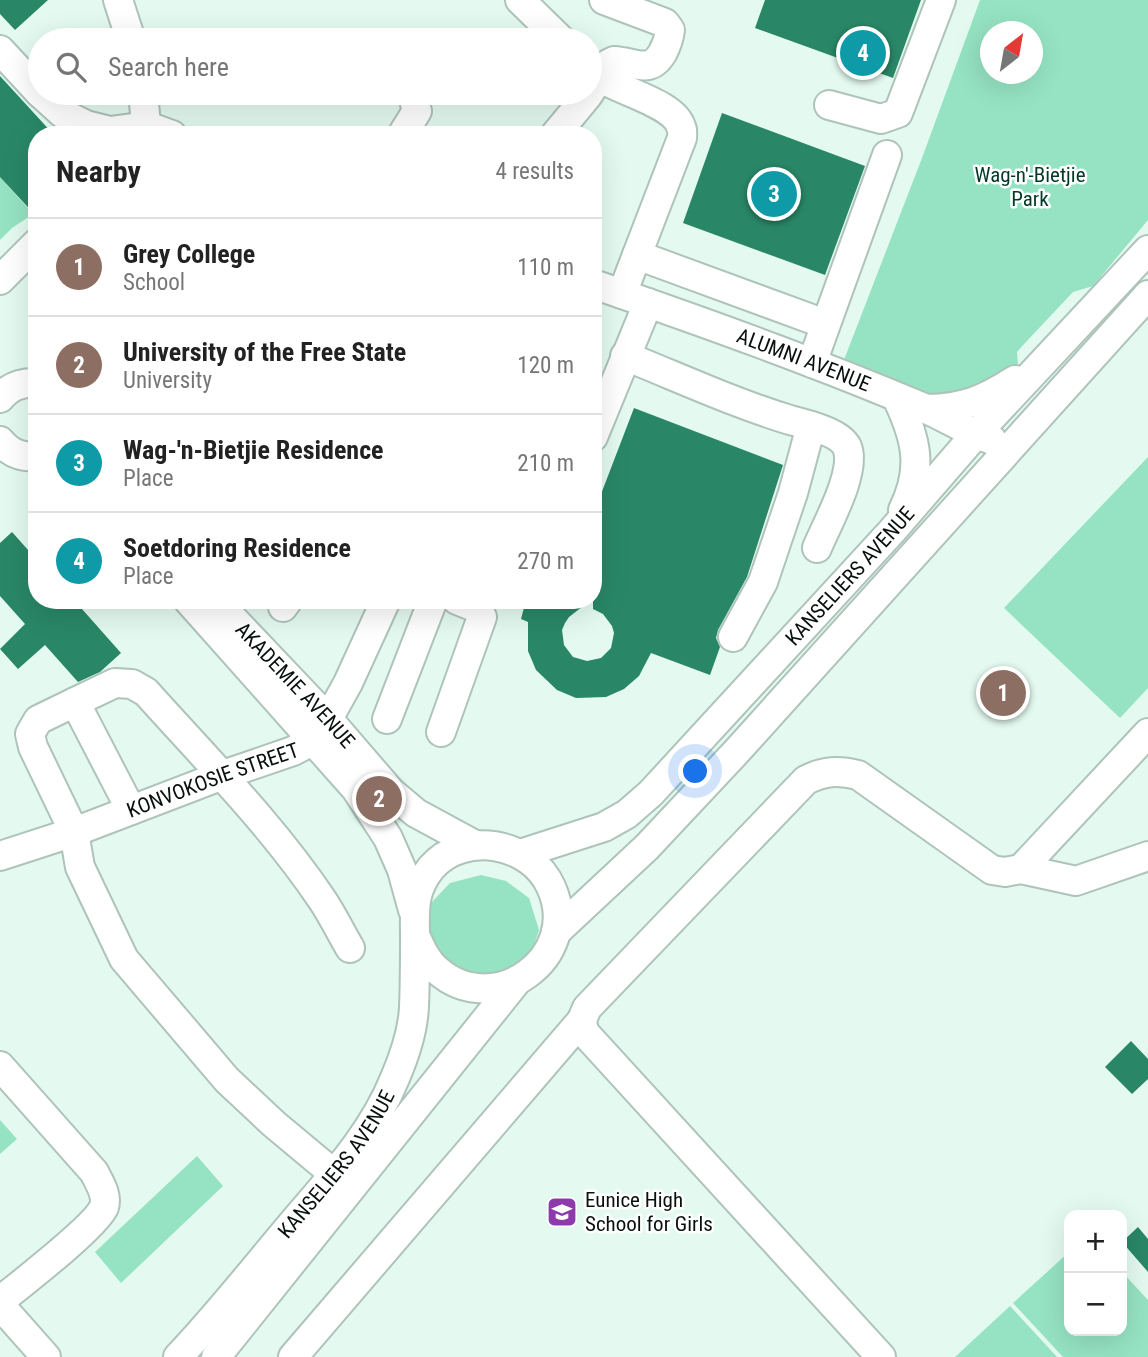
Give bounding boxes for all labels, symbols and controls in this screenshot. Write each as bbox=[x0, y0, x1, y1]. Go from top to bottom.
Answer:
north arrow bbox=[980, 21, 1043, 84]
pin: 4 bbox=[840, 27, 886, 79]
search box bbox=[28, 28, 602, 105]
icon: search bbox=[52, 48, 90, 86]
text: Search here bbox=[108, 52, 229, 82]
text: Nearby bbox=[56, 154, 141, 189]
text: 4 results bbox=[496, 158, 574, 185]
park label: Wag-n'-Bietjie Park bbox=[975, 163, 1086, 211]
pin: 3 bbox=[751, 168, 797, 220]
text: Grey College bbox=[123, 239, 255, 269]
text: 1 bbox=[73, 254, 85, 281]
text: 110 m bbox=[517, 254, 574, 281]
text: School bbox=[123, 269, 185, 296]
street label: ALUMNI AVENUE bbox=[734, 324, 874, 397]
text: University of the Free State bbox=[123, 337, 406, 367]
text: 2 bbox=[73, 352, 85, 379]
text: 120 m bbox=[517, 352, 574, 379]
text: University bbox=[123, 367, 212, 394]
text: Wag-'n-Bietjie Residence bbox=[123, 435, 384, 465]
text: 3 bbox=[73, 450, 85, 477]
text: 210 m bbox=[517, 450, 574, 477]
text: Place bbox=[123, 465, 173, 492]
street label: KANSELIERS AVENUE bbox=[781, 502, 919, 650]
text: Soetdoring Residence bbox=[123, 533, 351, 563]
text: 4 bbox=[73, 548, 85, 575]
text: 270 m bbox=[517, 548, 574, 575]
text: Place bbox=[123, 563, 173, 590]
street label: AKADEMIE AVENUE bbox=[231, 617, 360, 753]
pin: 1 bbox=[980, 667, 1026, 719]
street label: KONVOKOSIE STREET bbox=[123, 738, 302, 823]
your location bbox=[678, 754, 712, 788]
pin: 2 bbox=[356, 773, 402, 825]
street label: KANSELIERS AVENUE bbox=[273, 1087, 400, 1243]
place label: Eunice High School for Girls bbox=[585, 1188, 713, 1236]
school or university icon: Eunice High School for Girls bbox=[545, 1195, 579, 1229]
map controls bbox=[1064, 1210, 1127, 1336]
button: + bbox=[1064, 1210, 1127, 1273]
button: − bbox=[1064, 1273, 1127, 1336]

